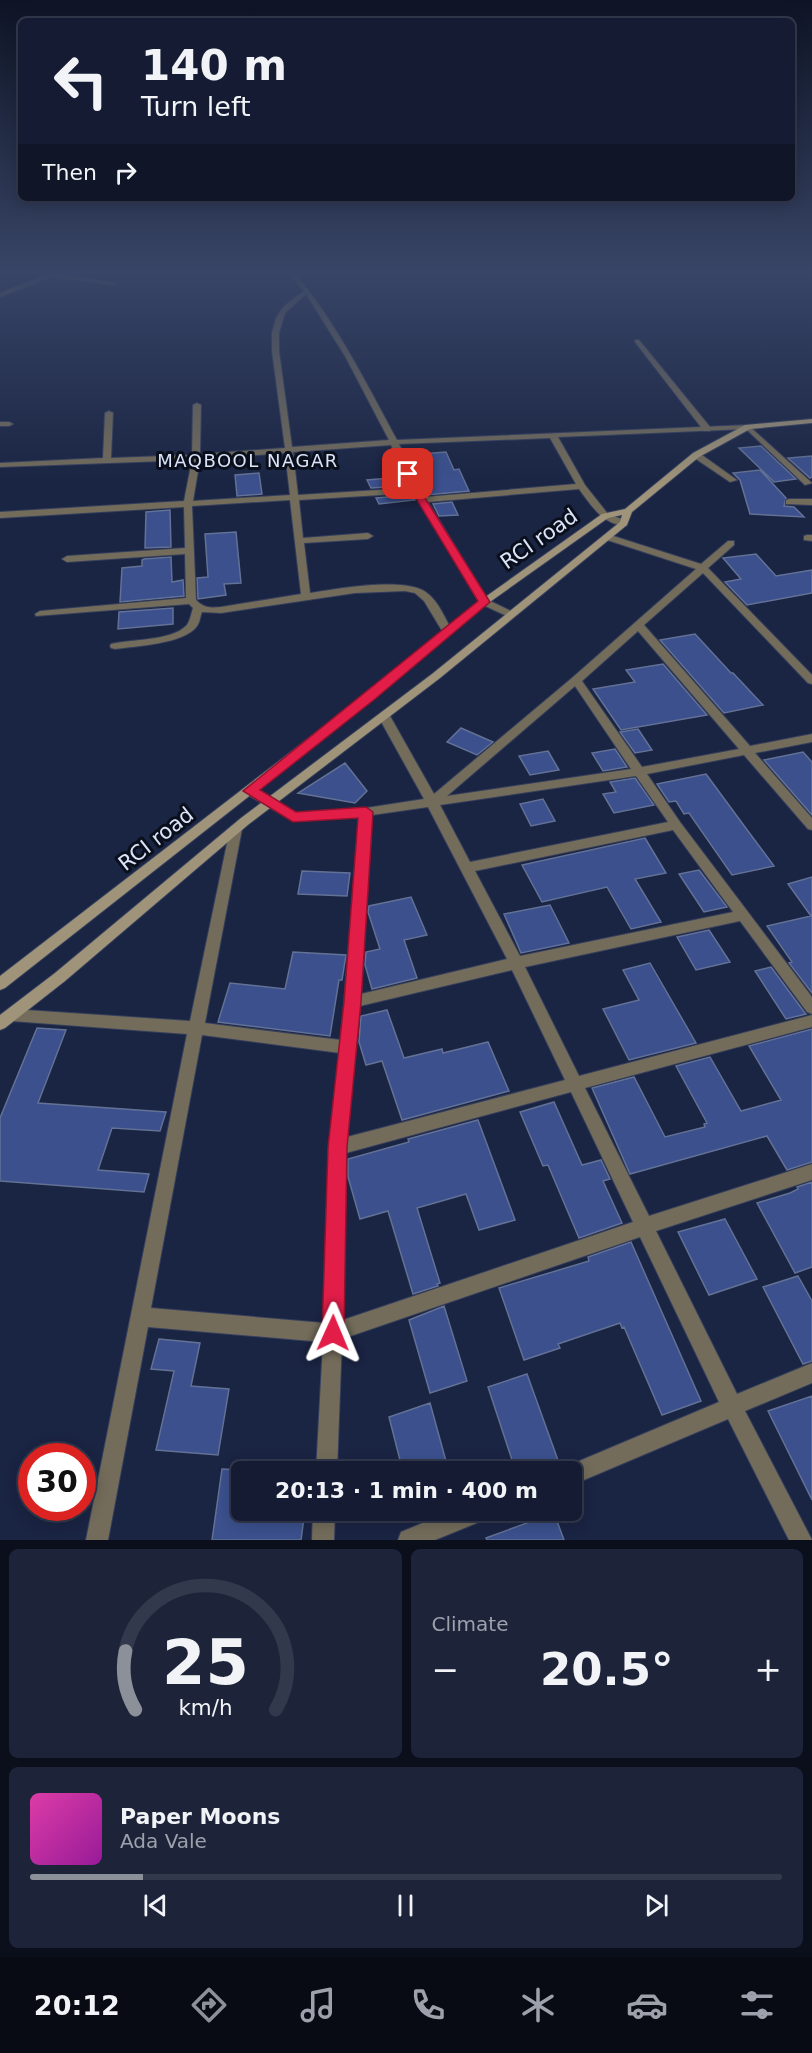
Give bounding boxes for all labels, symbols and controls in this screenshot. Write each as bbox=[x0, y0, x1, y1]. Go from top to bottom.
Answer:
text: 140 m bbox=[141, 41, 287, 90]
icon: left bbox=[42, 42, 120, 120]
text: Turn left bbox=[141, 91, 251, 122]
icon: right bbox=[109, 156, 142, 189]
text: Then bbox=[42, 160, 97, 185]
pin bbox=[382, 448, 433, 499]
district label: MAQBOOL NAGAR bbox=[157, 450, 339, 471]
icon: arrive bbox=[391, 457, 424, 490]
street label: RCI road bbox=[496, 504, 582, 574]
street label: RCI road bbox=[114, 802, 198, 876]
position arrow bbox=[301, 1301, 365, 1365]
speed limit sign: 30 bbox=[18, 1443, 96, 1521]
text: 20:13 · 1 min · 400 m bbox=[275, 1478, 538, 1503]
text: Climate bbox=[432, 1612, 508, 1636]
text: 25 bbox=[162, 1626, 249, 1699]
text: 20.5° bbox=[540, 1643, 674, 1696]
text: − bbox=[432, 1650, 459, 1689]
text: + bbox=[754, 1650, 782, 1689]
text: km/h bbox=[178, 1696, 232, 1721]
text: Paper Moons bbox=[120, 1804, 280, 1829]
text: Ada Vale bbox=[120, 1829, 207, 1853]
icon: previous bbox=[139, 1889, 172, 1922]
icon: pause bbox=[389, 1889, 422, 1922]
icon: next bbox=[640, 1889, 673, 1922]
icon: directions bbox=[188, 1984, 230, 2026]
icon: music bbox=[297, 1984, 339, 2026]
icon: phone bbox=[407, 1984, 449, 2026]
icon: climate bbox=[517, 1984, 559, 2026]
icon: car bbox=[626, 1984, 668, 2026]
icon: filters bbox=[736, 1984, 778, 2026]
text: 20:12 bbox=[34, 1990, 120, 2021]

